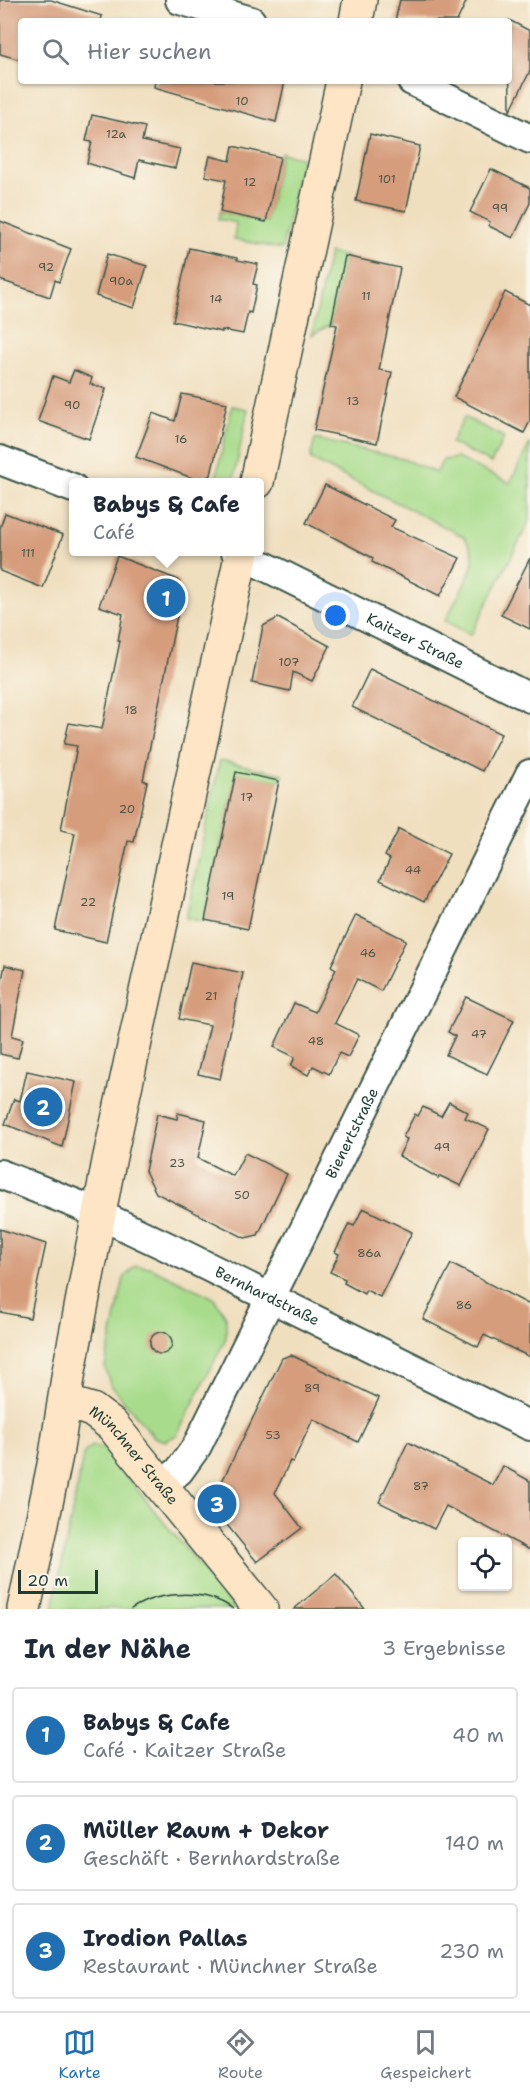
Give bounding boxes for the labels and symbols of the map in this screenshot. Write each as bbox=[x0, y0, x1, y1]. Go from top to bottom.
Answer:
house number: 10 bbox=[235, 93, 249, 109]
house number: 12a bbox=[106, 126, 126, 142]
house number: 101 bbox=[378, 171, 396, 187]
house number: 12 bbox=[244, 174, 256, 190]
house number: 99 bbox=[492, 200, 508, 216]
house number: 92 bbox=[38, 259, 54, 275]
house number: 90a bbox=[109, 273, 133, 289]
house number: 11 bbox=[361, 288, 371, 304]
house number: 14 bbox=[210, 291, 222, 307]
house number: 13 bbox=[347, 393, 359, 409]
house number: 90 bbox=[64, 397, 80, 413]
house number: 16 bbox=[174, 431, 188, 447]
house number: 111 bbox=[21, 545, 35, 561]
pin: 1 bbox=[146, 576, 186, 620]
your location bbox=[321, 601, 350, 630]
street label: Kaitzer Straße bbox=[363, 608, 467, 674]
house number: 107 bbox=[279, 654, 299, 670]
house number: 18 bbox=[124, 702, 138, 718]
house number: 17 bbox=[241, 789, 253, 805]
house number: 20 bbox=[119, 801, 135, 817]
house number: 44 bbox=[405, 862, 421, 878]
house number: 19 bbox=[222, 888, 234, 904]
house number: 22 bbox=[80, 894, 96, 910]
house number: 46 bbox=[360, 945, 376, 961]
house number: 21 bbox=[205, 988, 217, 1004]
house number: 47 bbox=[471, 1026, 487, 1042]
house number: 48 bbox=[308, 1033, 324, 1049]
pin: 2 bbox=[24, 1084, 63, 1130]
street label: Bienertstraße bbox=[321, 1084, 383, 1182]
house number: 49 bbox=[434, 1139, 450, 1155]
house number: 23 bbox=[169, 1155, 185, 1171]
house number: 50 bbox=[234, 1187, 250, 1203]
house number: 86a bbox=[357, 1245, 381, 1261]
street label: Bernhardstraße bbox=[212, 1262, 323, 1330]
house number: 86 bbox=[456, 1297, 472, 1313]
house number: 89 bbox=[304, 1380, 320, 1396]
street label: Münchner Straße bbox=[85, 1401, 183, 1509]
house number: 53 bbox=[265, 1427, 281, 1443]
house number: 87 bbox=[413, 1478, 429, 1494]
pin: 3 bbox=[198, 1482, 236, 1526]
scale bar bbox=[18, 1567, 98, 1594]

